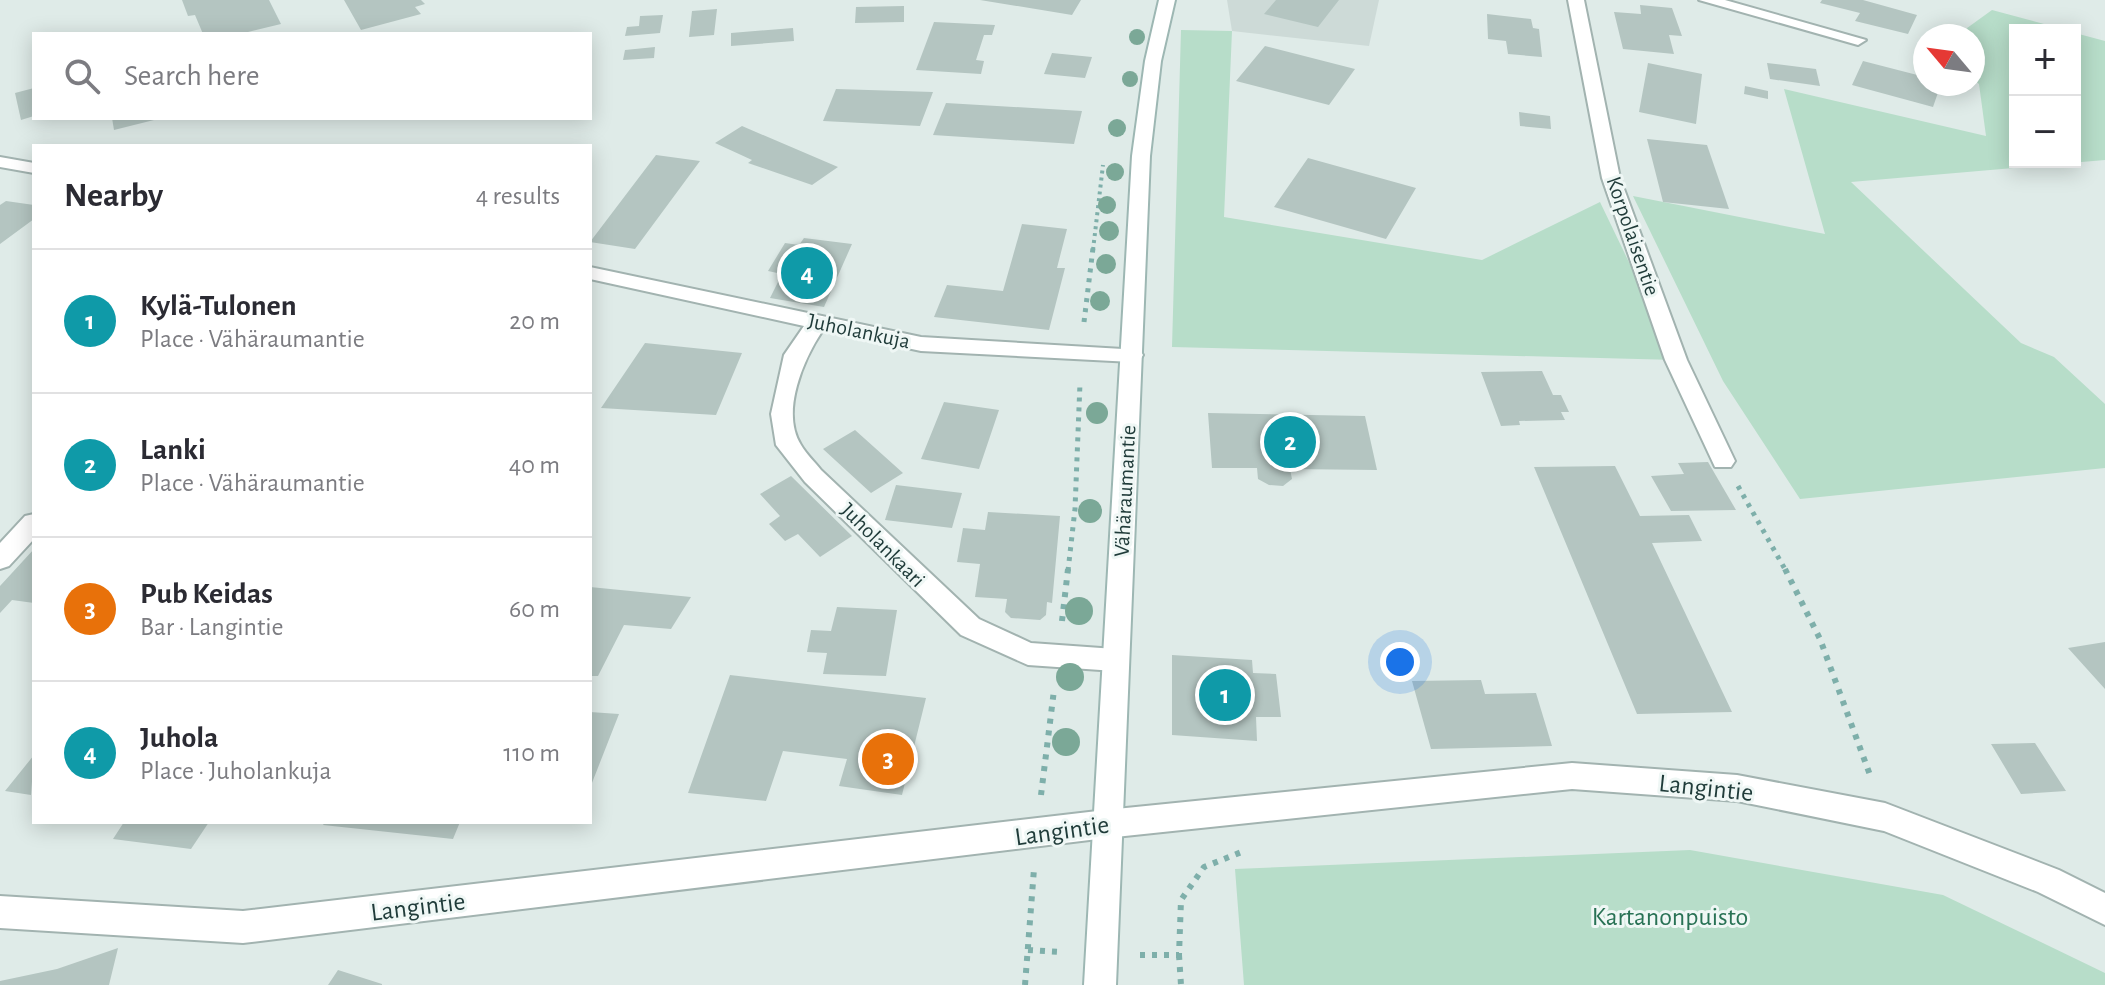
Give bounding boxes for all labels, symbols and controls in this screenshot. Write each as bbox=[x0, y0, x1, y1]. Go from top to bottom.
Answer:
north arrow bbox=[1913, 24, 1985, 96]
map controls bbox=[2009, 24, 2081, 168]
button: + bbox=[2009, 24, 2081, 96]
search box bbox=[32, 32, 592, 120]
icon: search bbox=[60, 54, 104, 98]
text: Search here bbox=[124, 61, 260, 91]
button: − bbox=[2009, 96, 2081, 168]
street label: Korpolaisentie bbox=[1602, 174, 1664, 298]
text: Nearby bbox=[64, 179, 163, 213]
text: 4 results bbox=[476, 183, 560, 209]
pin: 4 bbox=[781, 243, 833, 303]
text: Kylä-Tulonen bbox=[140, 291, 297, 321]
text: 1 bbox=[85, 308, 95, 334]
text: 20 m bbox=[509, 308, 560, 334]
street label: Juholankuja bbox=[806, 309, 912, 353]
text: Place · Vähäraumantie bbox=[140, 326, 365, 352]
pin: 2 bbox=[1264, 412, 1316, 472]
street label: Vähäraumantie bbox=[1111, 424, 1139, 558]
text: Lanki bbox=[140, 435, 206, 465]
text: 2 bbox=[84, 452, 96, 478]
text: 40 m bbox=[509, 452, 560, 478]
text: Place · Vähäraumantie bbox=[140, 470, 365, 496]
street label: Juholankaari bbox=[837, 499, 929, 591]
text: Pub Keidas bbox=[140, 579, 273, 609]
text: 3 bbox=[84, 596, 96, 622]
text: 60 m bbox=[509, 596, 560, 622]
text: Bar · Langintie bbox=[140, 614, 284, 640]
your location bbox=[1380, 642, 1420, 682]
pin: 1 bbox=[1199, 665, 1251, 725]
text: Juhola bbox=[140, 723, 219, 753]
pin: 3 bbox=[862, 729, 914, 789]
text: 4 bbox=[83, 740, 97, 766]
text: 110 m bbox=[503, 740, 560, 766]
text: Place · Juholankuja bbox=[140, 758, 331, 784]
street label: Langintie bbox=[1657, 770, 1755, 806]
street label: Langintie bbox=[1013, 812, 1111, 850]
street label: Langintie bbox=[369, 888, 467, 926]
park label: Kartanonpuisto bbox=[1592, 904, 1748, 930]

